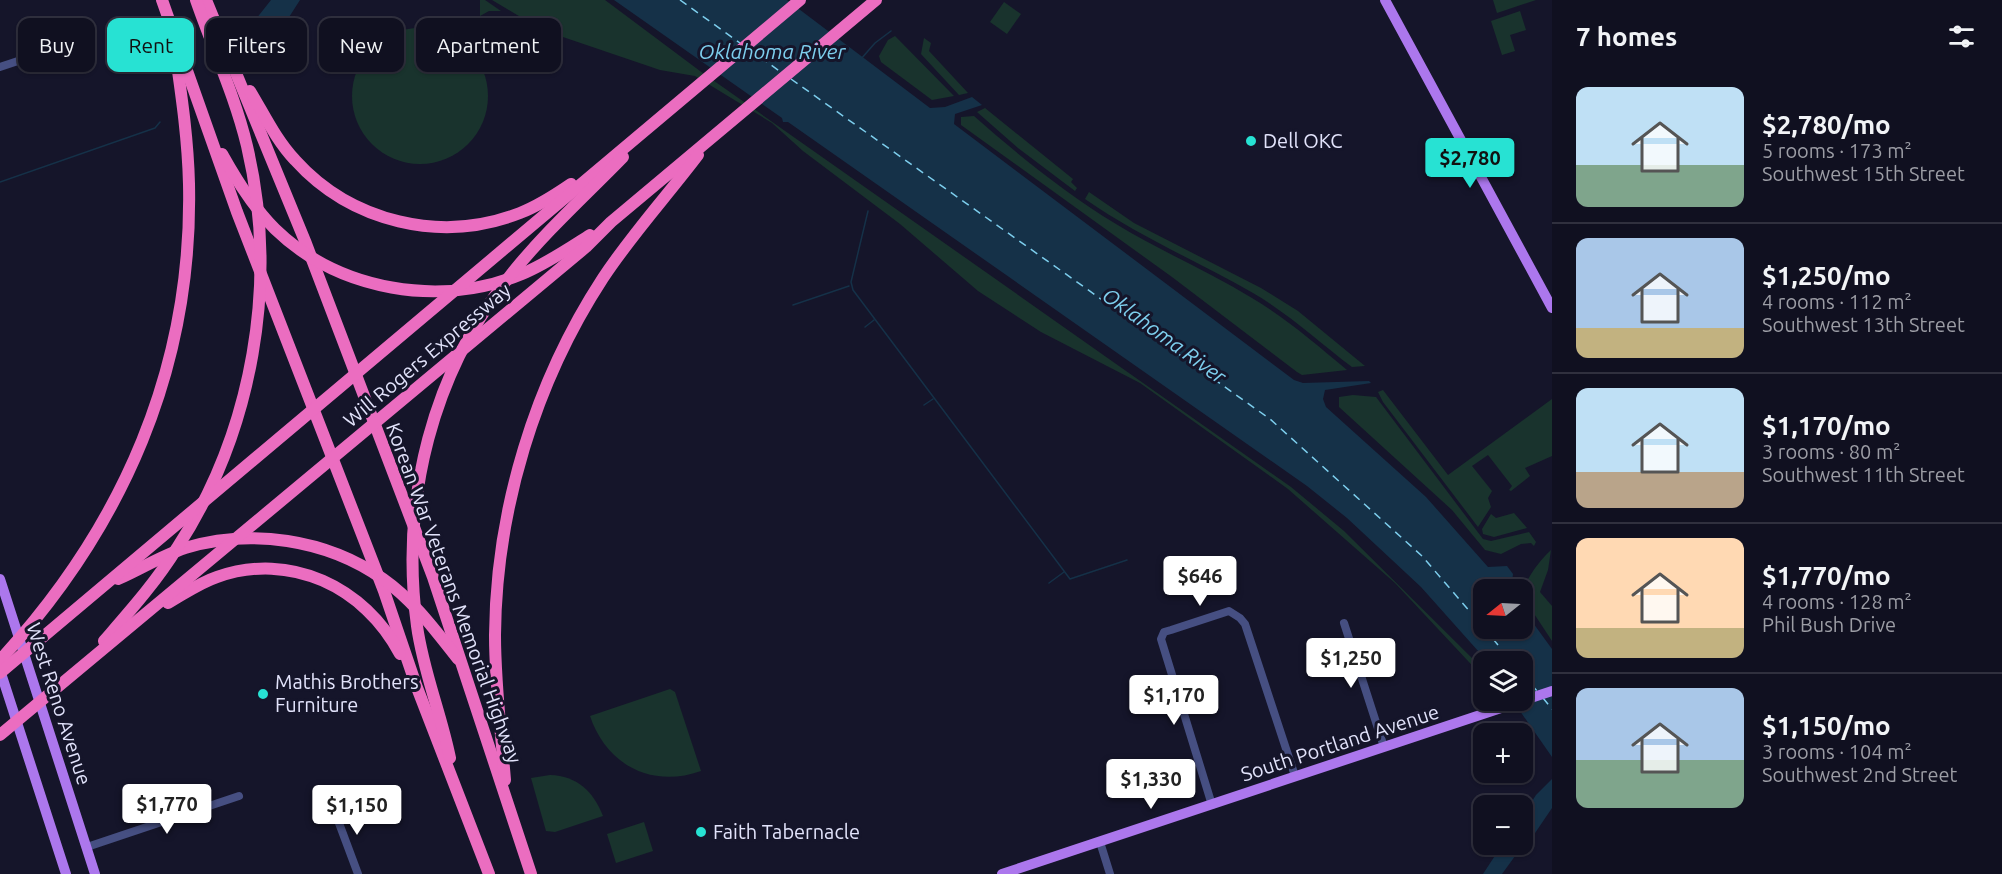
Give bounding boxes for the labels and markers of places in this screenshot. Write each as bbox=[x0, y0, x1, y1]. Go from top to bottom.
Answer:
place label: Dell OKC bbox=[1263, 129, 1343, 152]
marker: Dell OKC bbox=[1244, 134, 1258, 148]
pin: $2,780 bbox=[1421, 138, 1519, 189]
pin: $646 bbox=[1164, 556, 1236, 607]
pin: $1,250 bbox=[1302, 638, 1400, 689]
place label: Mathis Brothers Furniture bbox=[275, 670, 419, 716]
pin: $1,170 bbox=[1125, 675, 1223, 726]
marker: Mathis Brothers Furniture bbox=[256, 687, 270, 701]
pin: $1,330 bbox=[1102, 759, 1200, 810]
pin: $1,770 bbox=[118, 784, 216, 835]
pin: $1,150 bbox=[308, 785, 406, 836]
place label: Faith Tabernacle bbox=[713, 820, 860, 843]
marker: Faith Tabernacle bbox=[694, 825, 708, 839]

